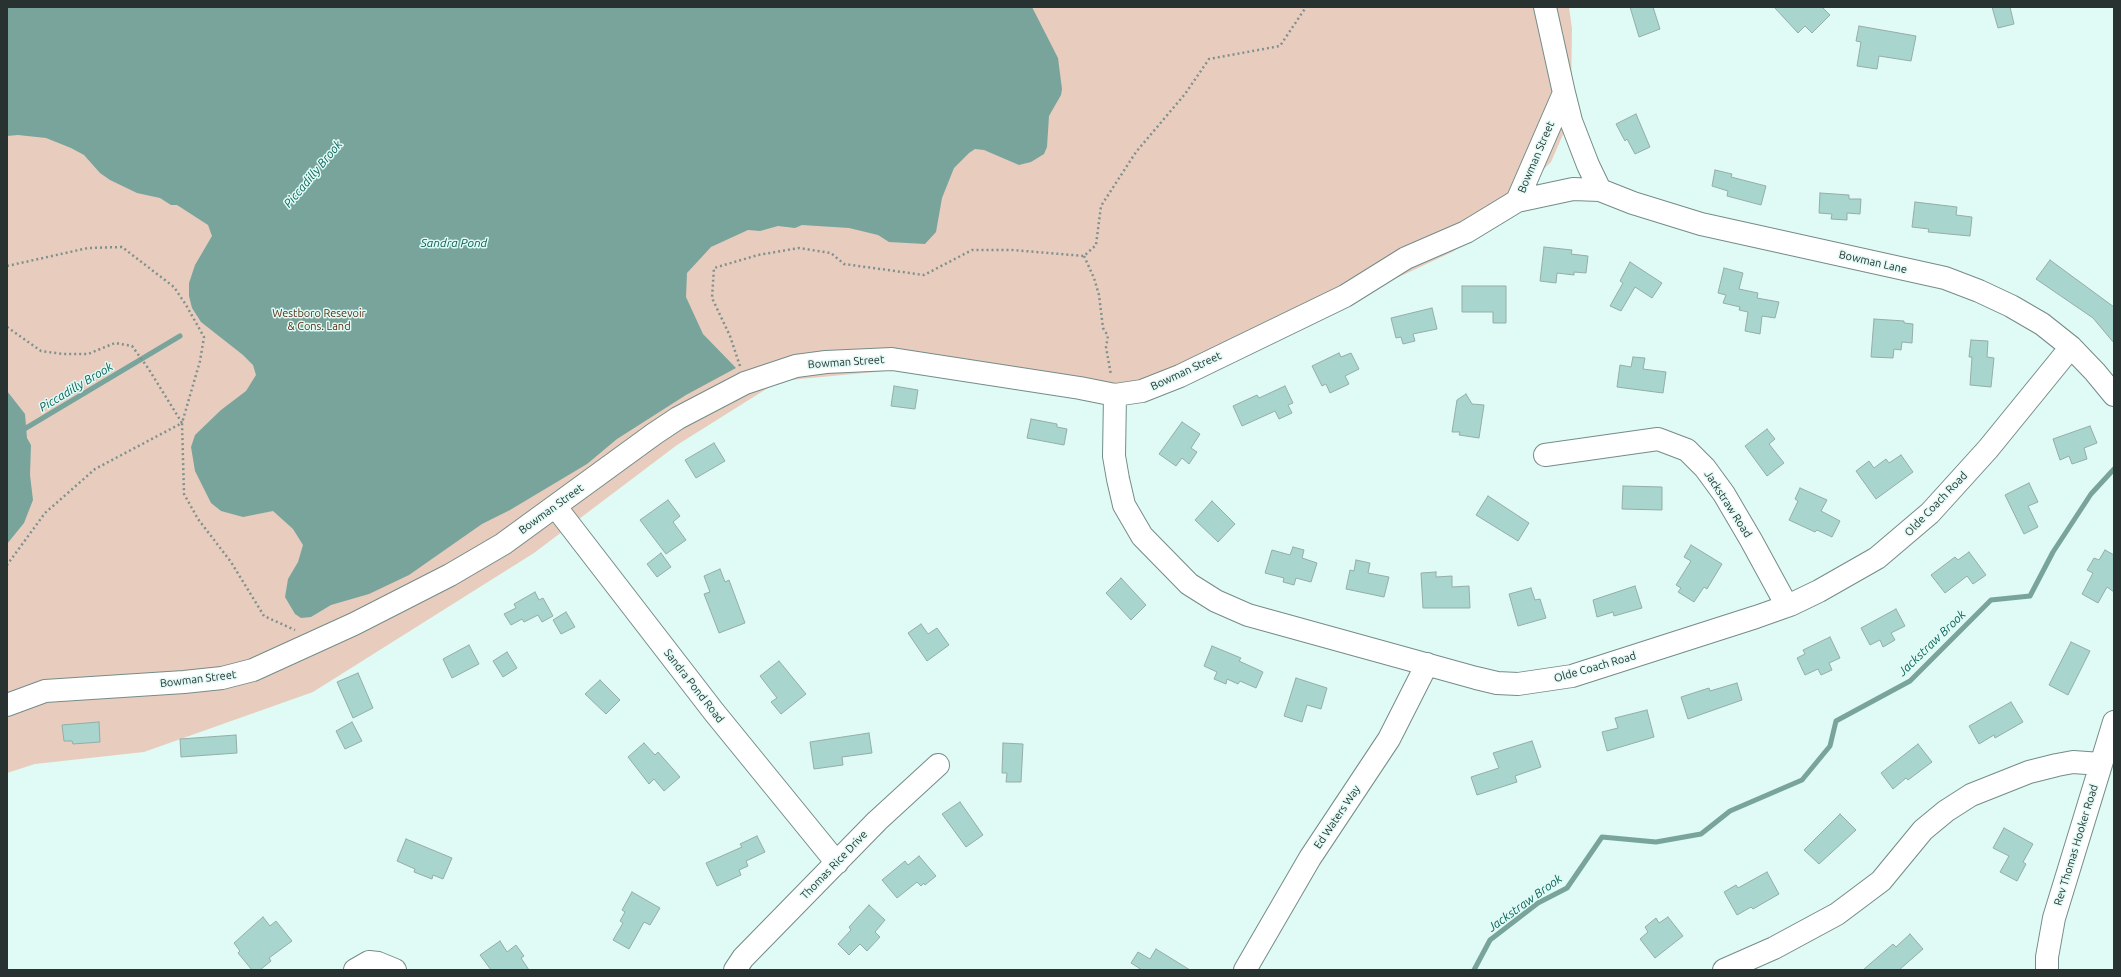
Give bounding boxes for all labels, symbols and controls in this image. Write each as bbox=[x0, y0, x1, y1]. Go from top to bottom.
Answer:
street label: Bowman Street bbox=[1515, 119, 1557, 195]
water label: Piccadilly Brook bbox=[281, 137, 345, 211]
water label: Sandra Pond bbox=[421, 236, 487, 250]
street label: Bowman Lane bbox=[1838, 248, 1908, 276]
park label: Westboro Resevoir & Cons. Land bbox=[272, 306, 366, 332]
street label: Bowman Street bbox=[1148, 349, 1224, 393]
street label: Bowman Street bbox=[807, 353, 885, 371]
water label: Piccadilly Brook bbox=[37, 359, 115, 415]
street label: Jackstraw Road bbox=[1701, 468, 1755, 540]
street label: Olde Coach Road bbox=[1902, 469, 1970, 539]
street label: Bowman Street bbox=[516, 481, 586, 537]
water label: Jackstraw Brook bbox=[1895, 607, 1969, 679]
street label: Sandra Pond Road bbox=[661, 646, 727, 726]
street label: Olde Coach Road bbox=[1553, 649, 1637, 685]
street label: Bowman Street bbox=[159, 668, 237, 690]
street label: Ed Waters Way bbox=[1311, 783, 1363, 851]
street label: Rev Thomas Hooker Road bbox=[2051, 783, 2101, 907]
street label: Thomas Rice Drive bbox=[798, 828, 870, 902]
water label: Jackstraw Brook bbox=[1485, 871, 1565, 935]

